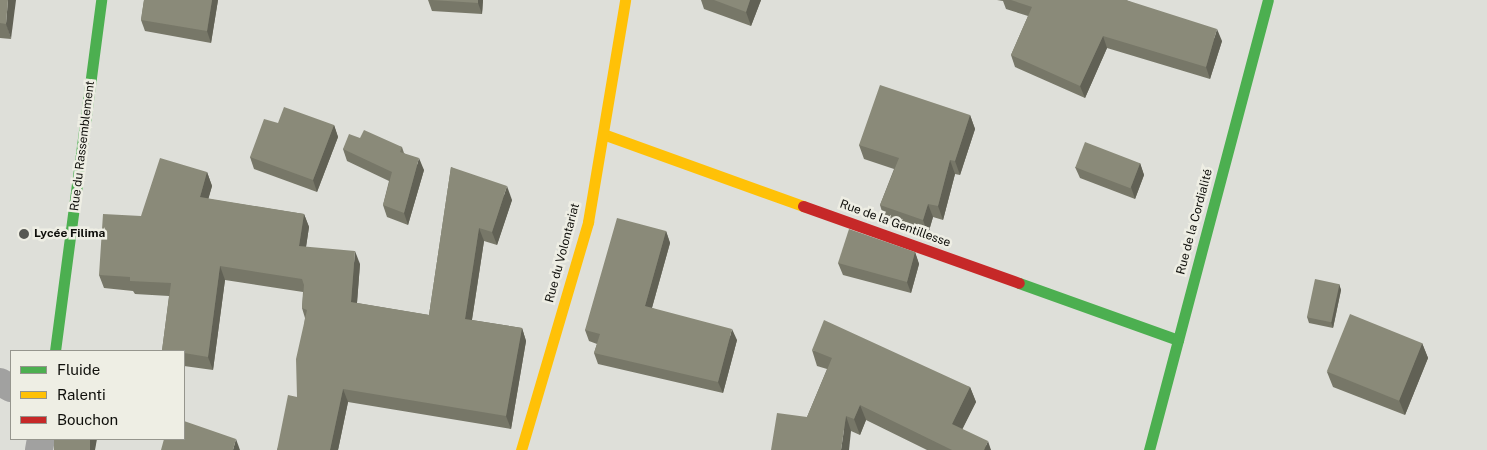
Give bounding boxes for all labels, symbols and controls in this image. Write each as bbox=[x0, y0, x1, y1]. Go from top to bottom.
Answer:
street label: Rue du Rassemblement bbox=[68, 80, 98, 212]
street label: Rue de la Cordialité bbox=[1174, 167, 1216, 277]
street label: Rue de la Gentillesse bbox=[837, 197, 953, 251]
street label: Rue du Volontariat bbox=[543, 201, 583, 305]
place label: Lycée Filima bbox=[34, 227, 105, 241]
marker: Lycée Filima bbox=[18, 228, 30, 240]
legend bbox=[10, 350, 185, 440]
text: Fluide bbox=[57, 361, 100, 378]
text: Ralenti bbox=[57, 386, 106, 403]
text: Bouchon bbox=[57, 411, 118, 428]

